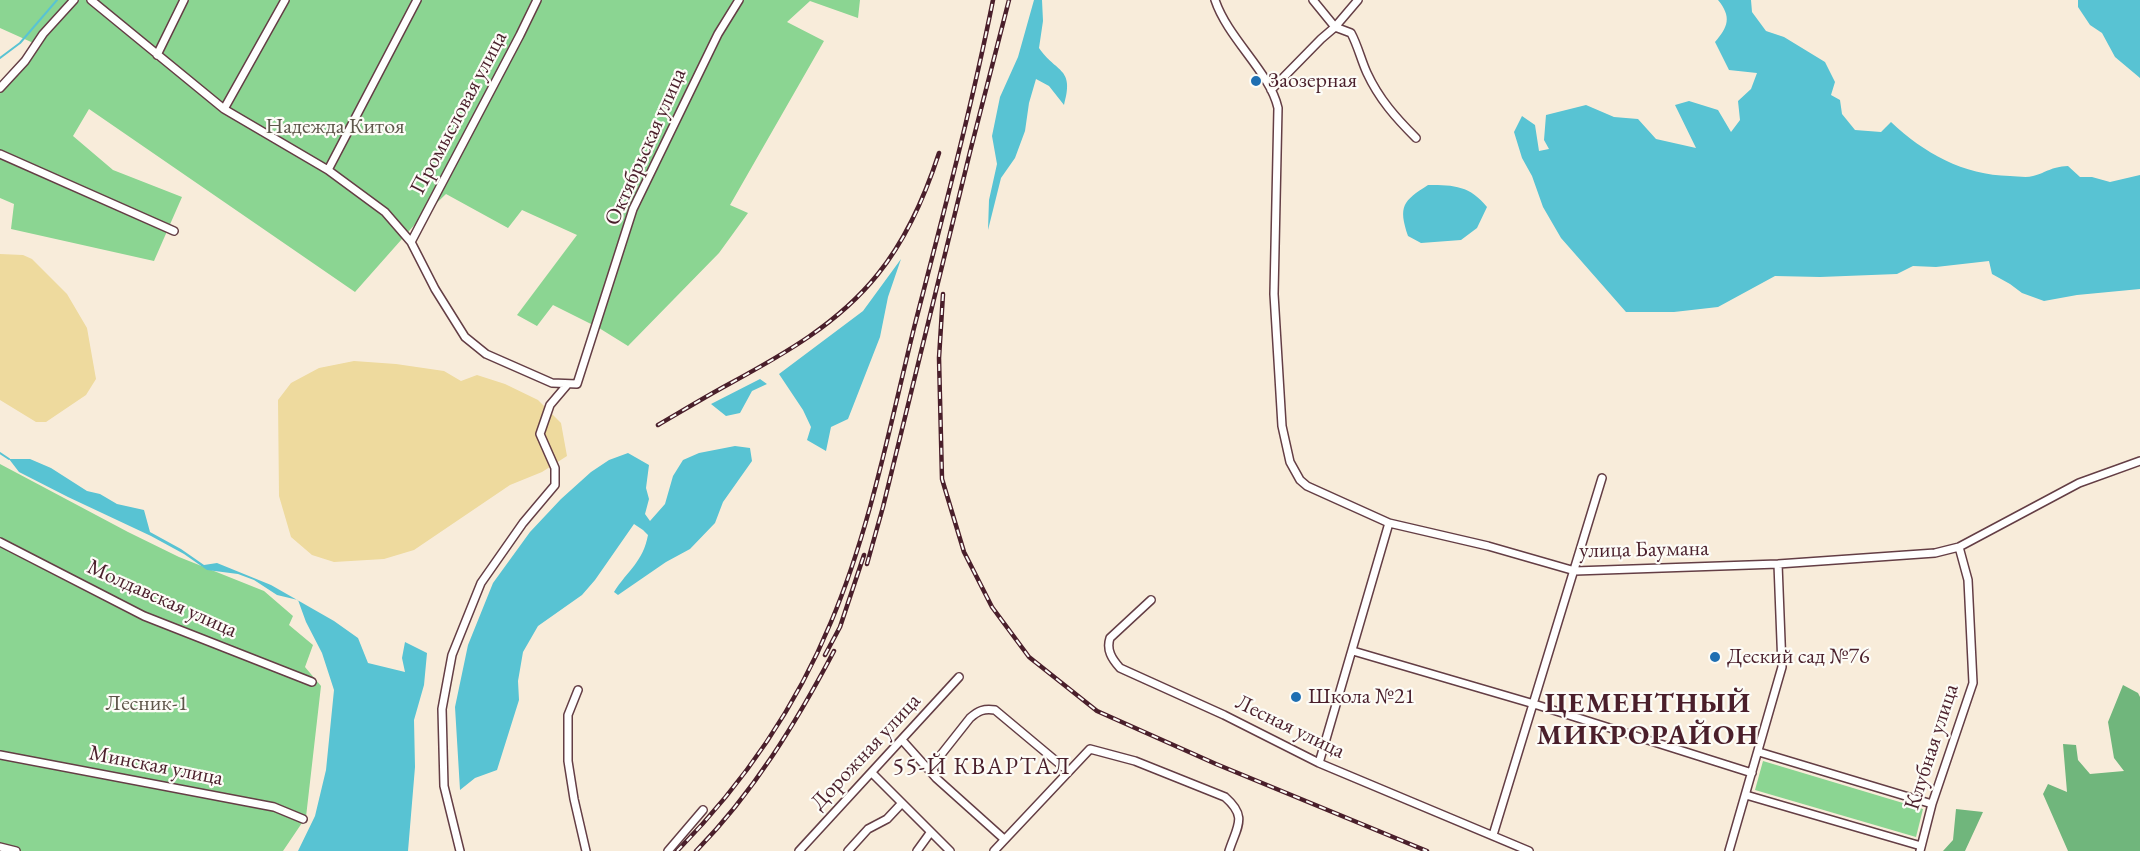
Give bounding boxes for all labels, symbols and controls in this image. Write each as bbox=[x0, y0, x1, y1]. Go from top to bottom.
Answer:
street label: Промысловая улица bbox=[405, 27, 513, 199]
street label: Октябрьская улица bbox=[599, 64, 693, 230]
place label: Заозерная bbox=[1268, 68, 1357, 94]
marker: Заозерная bbox=[1249, 74, 1263, 88]
park label: Надежда Китоя bbox=[265, 114, 405, 140]
street label: улица Баумана bbox=[1579, 536, 1709, 564]
street label: Молдавская улица bbox=[83, 554, 241, 644]
place label: Деский сад №76 bbox=[1727, 644, 1870, 670]
marker: Деский сад №76 bbox=[1708, 650, 1722, 664]
street label: Клубная улица bbox=[1899, 681, 1965, 813]
place label: Школа №21 bbox=[1308, 684, 1415, 710]
district label: ЦЕМЕНТНЫЙ МИКРОРАЙОН bbox=[1536, 687, 1760, 753]
street label: Дорожная улица bbox=[805, 688, 927, 816]
street label: Лесная улица bbox=[1231, 689, 1349, 765]
marker: Школа №21 bbox=[1289, 690, 1303, 704]
park label: Лесник-1 bbox=[106, 691, 188, 717]
street label: Минская улица bbox=[87, 740, 225, 792]
district label: 55-Й КВАРТАЛ bbox=[892, 753, 1072, 781]

